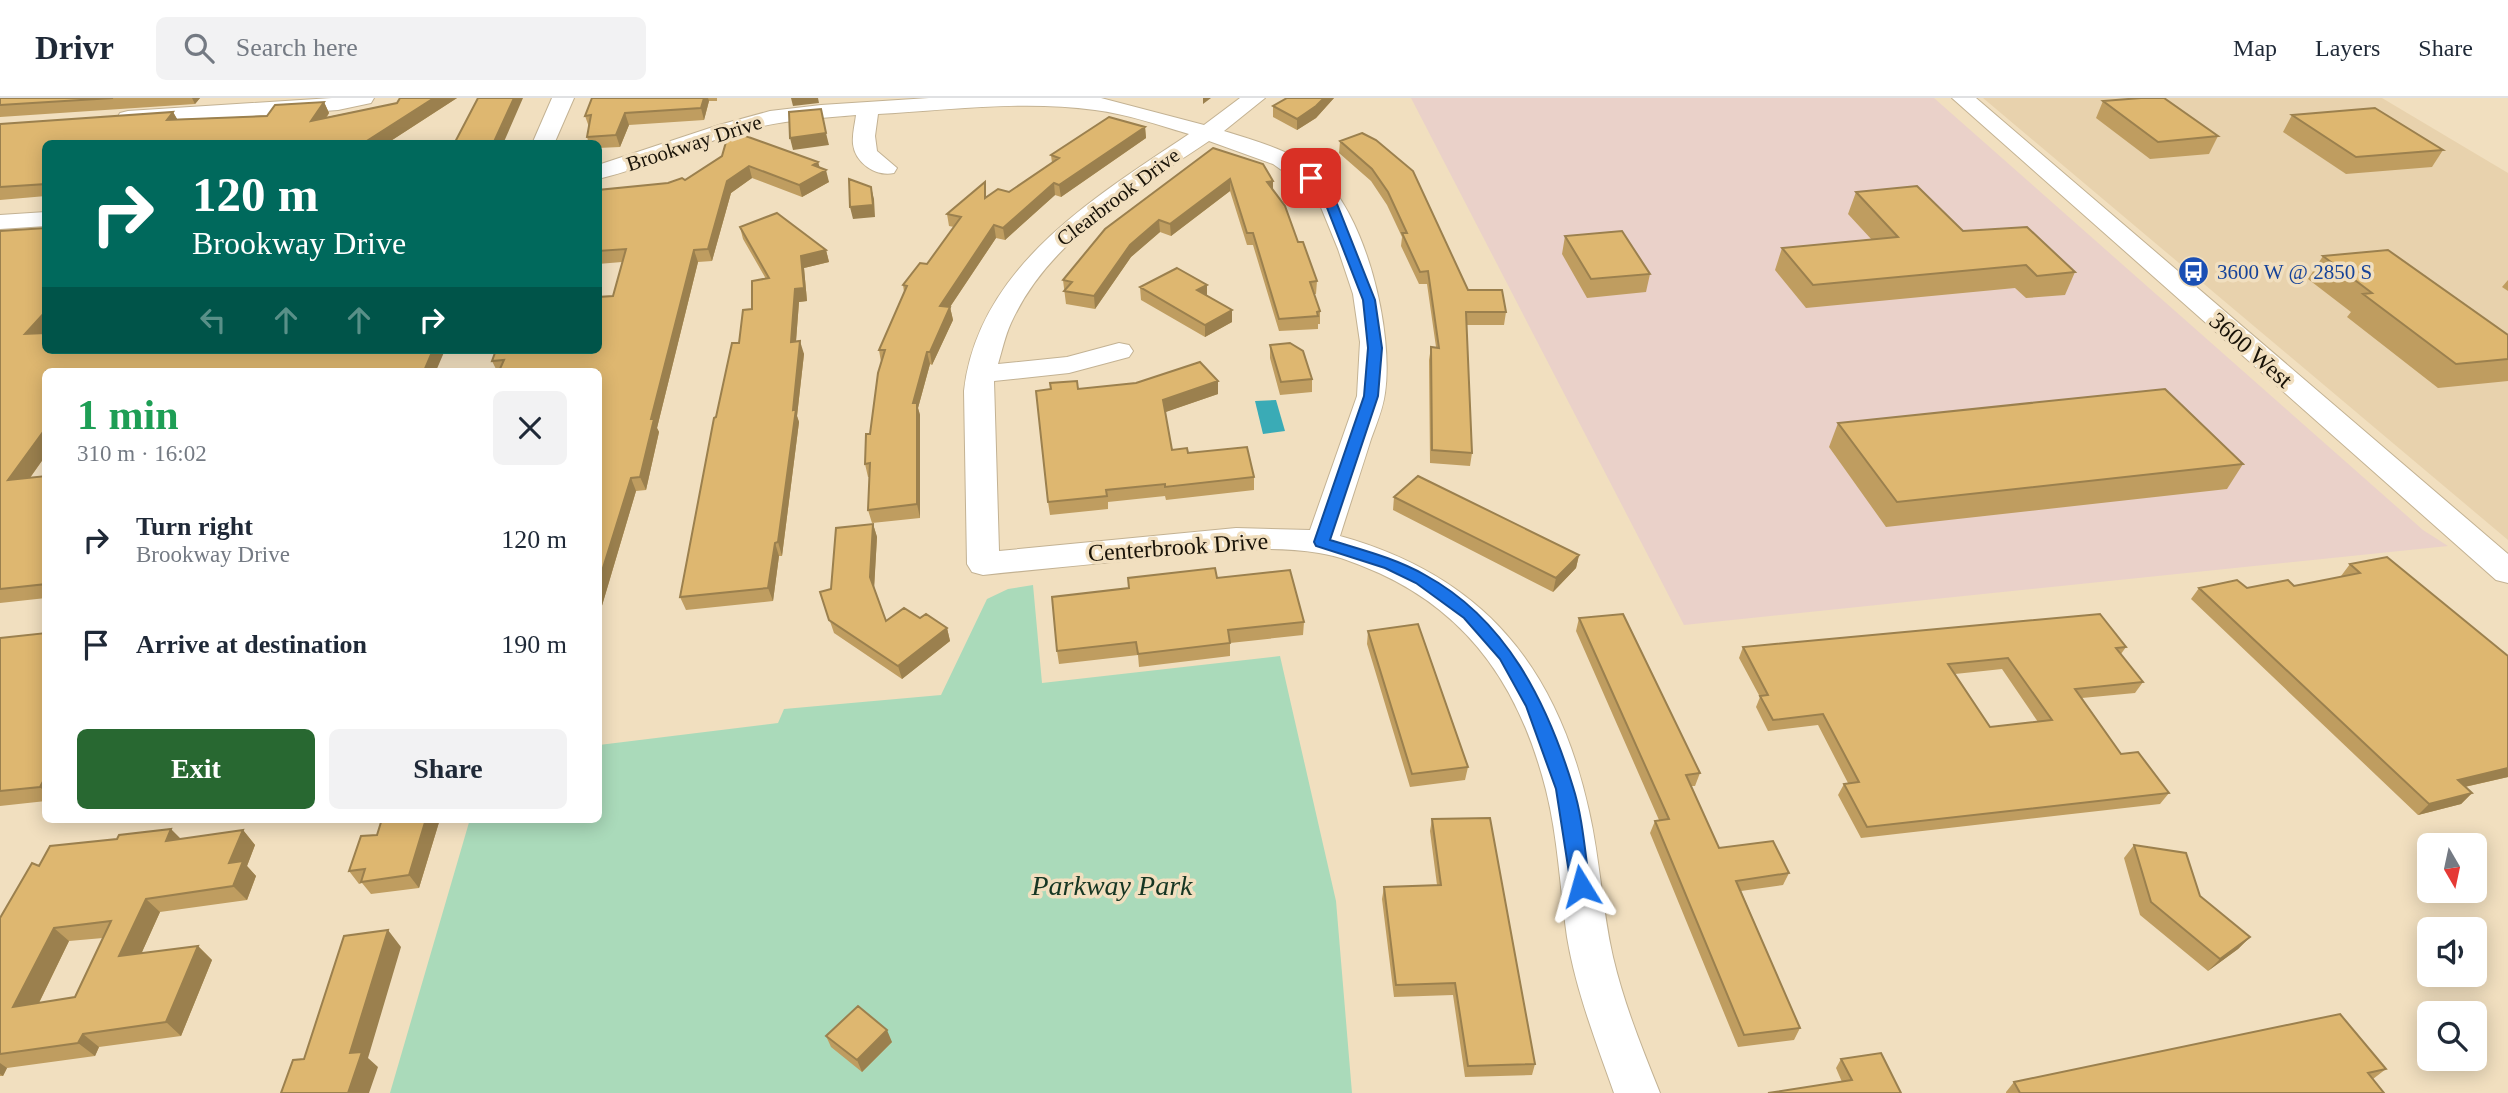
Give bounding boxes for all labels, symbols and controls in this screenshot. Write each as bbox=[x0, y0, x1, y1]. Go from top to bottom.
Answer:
search box bbox=[156, 17, 646, 80]
icon: search bbox=[180, 29, 218, 67]
text: Drivr bbox=[35, 30, 114, 66]
text: Search here bbox=[236, 33, 358, 62]
text: Map bbox=[2233, 35, 2277, 61]
text: Layers bbox=[2315, 35, 2380, 61]
text: Share bbox=[2418, 35, 2473, 61]
street label: Brookway Drive bbox=[623, 110, 765, 176]
street label: Clearbrook Drive bbox=[1052, 143, 1184, 251]
pin bbox=[1281, 148, 1341, 208]
icon: arrive bbox=[1292, 159, 1330, 197]
text: 120 m bbox=[192, 167, 319, 222]
icon: right bbox=[77, 168, 168, 259]
text: Brookway Drive bbox=[192, 225, 406, 261]
bus stop icon: 3600 W @ 2850 S bbox=[2177, 255, 2211, 289]
place label: 3600 W @ 2850 S bbox=[2217, 260, 2372, 284]
icon: left bbox=[194, 301, 232, 339]
icon: ahead bbox=[267, 301, 305, 339]
icon: ahead bbox=[340, 301, 378, 339]
icon: right bbox=[413, 301, 451, 339]
street label: 3600 West bbox=[2204, 307, 2298, 393]
button: close bbox=[493, 391, 567, 465]
text: 1 min bbox=[77, 392, 179, 438]
text: 310 m · 16:02 bbox=[77, 441, 207, 466]
text: Turn right bbox=[136, 512, 253, 541]
icon: right bbox=[77, 521, 115, 559]
text: 120 m bbox=[501, 525, 567, 554]
street label: Centerbrook Drive bbox=[1087, 528, 1269, 566]
text: Brookway Drive bbox=[136, 542, 290, 567]
icon: arrive bbox=[77, 626, 115, 664]
text: Arrive at destination bbox=[136, 630, 367, 659]
text: 190 m bbox=[501, 630, 567, 659]
button: Exit bbox=[77, 729, 315, 809]
button: Share bbox=[329, 729, 567, 809]
north arrow bbox=[2417, 833, 2487, 903]
map controls bbox=[2417, 833, 2487, 1071]
position arrow bbox=[1544, 849, 1618, 923]
park label: Parkway Park bbox=[1031, 870, 1193, 901]
button: sound bbox=[2417, 917, 2487, 987]
button: search bbox=[2417, 1001, 2487, 1071]

